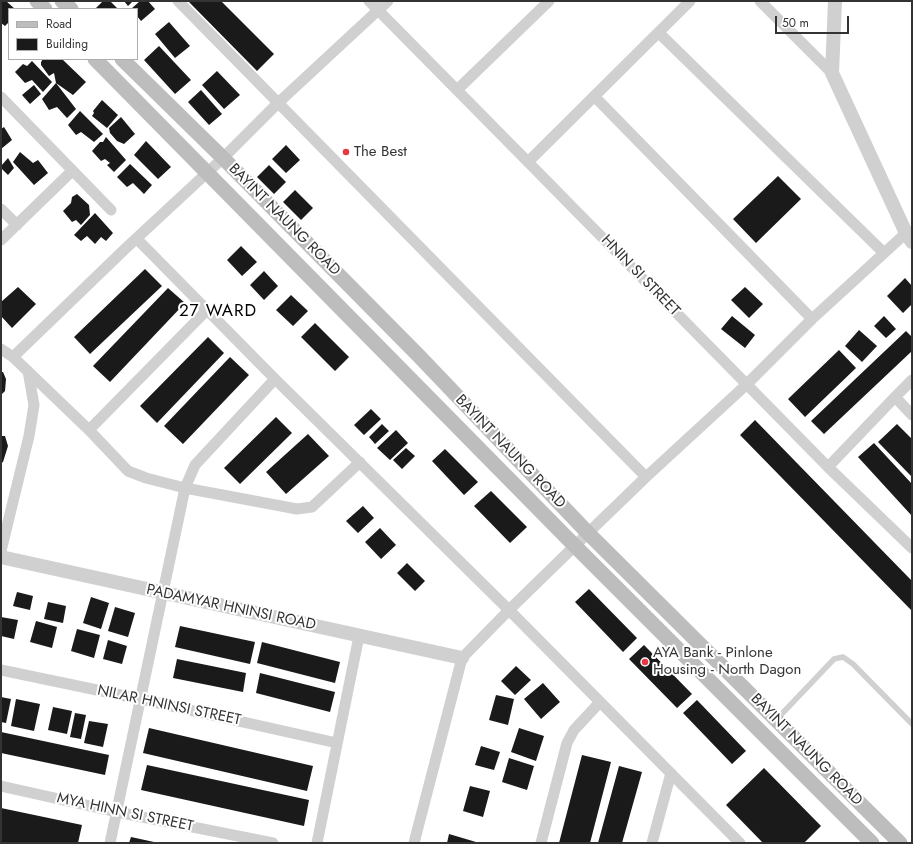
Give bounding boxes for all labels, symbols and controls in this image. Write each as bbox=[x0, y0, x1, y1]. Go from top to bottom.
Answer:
legend bbox=[8, 8, 138, 60]
scale bar bbox=[777, 8, 851, 34]
text: 50 m bbox=[782, 14, 809, 32]
text: Road bbox=[46, 15, 72, 33]
text: Building bbox=[46, 35, 88, 53]
place label: The Best bbox=[354, 143, 407, 161]
marker: The Best bbox=[341, 147, 351, 157]
street label: BAYINT NAUNG ROAD bbox=[224, 160, 344, 280]
street label: HNIN SI STREET bbox=[597, 232, 683, 320]
district label: 27 WARD bbox=[179, 302, 257, 322]
street label: BAYINT NAUNG ROAD bbox=[451, 392, 569, 512]
street label: PADAMYAR HNINSI ROAD bbox=[145, 581, 317, 635]
place label: AYA Bank - Pinlone Housing - North Dagon bbox=[653, 644, 801, 679]
marker: AYA Bank - Pinlone Housing - North Dagon bbox=[640, 657, 650, 667]
street label: NILAR HNINSI STREET bbox=[96, 682, 242, 730]
street label: BAYINT NAUNG ROAD bbox=[746, 690, 866, 810]
street label: MYA HINN SI STREET bbox=[55, 790, 195, 836]

